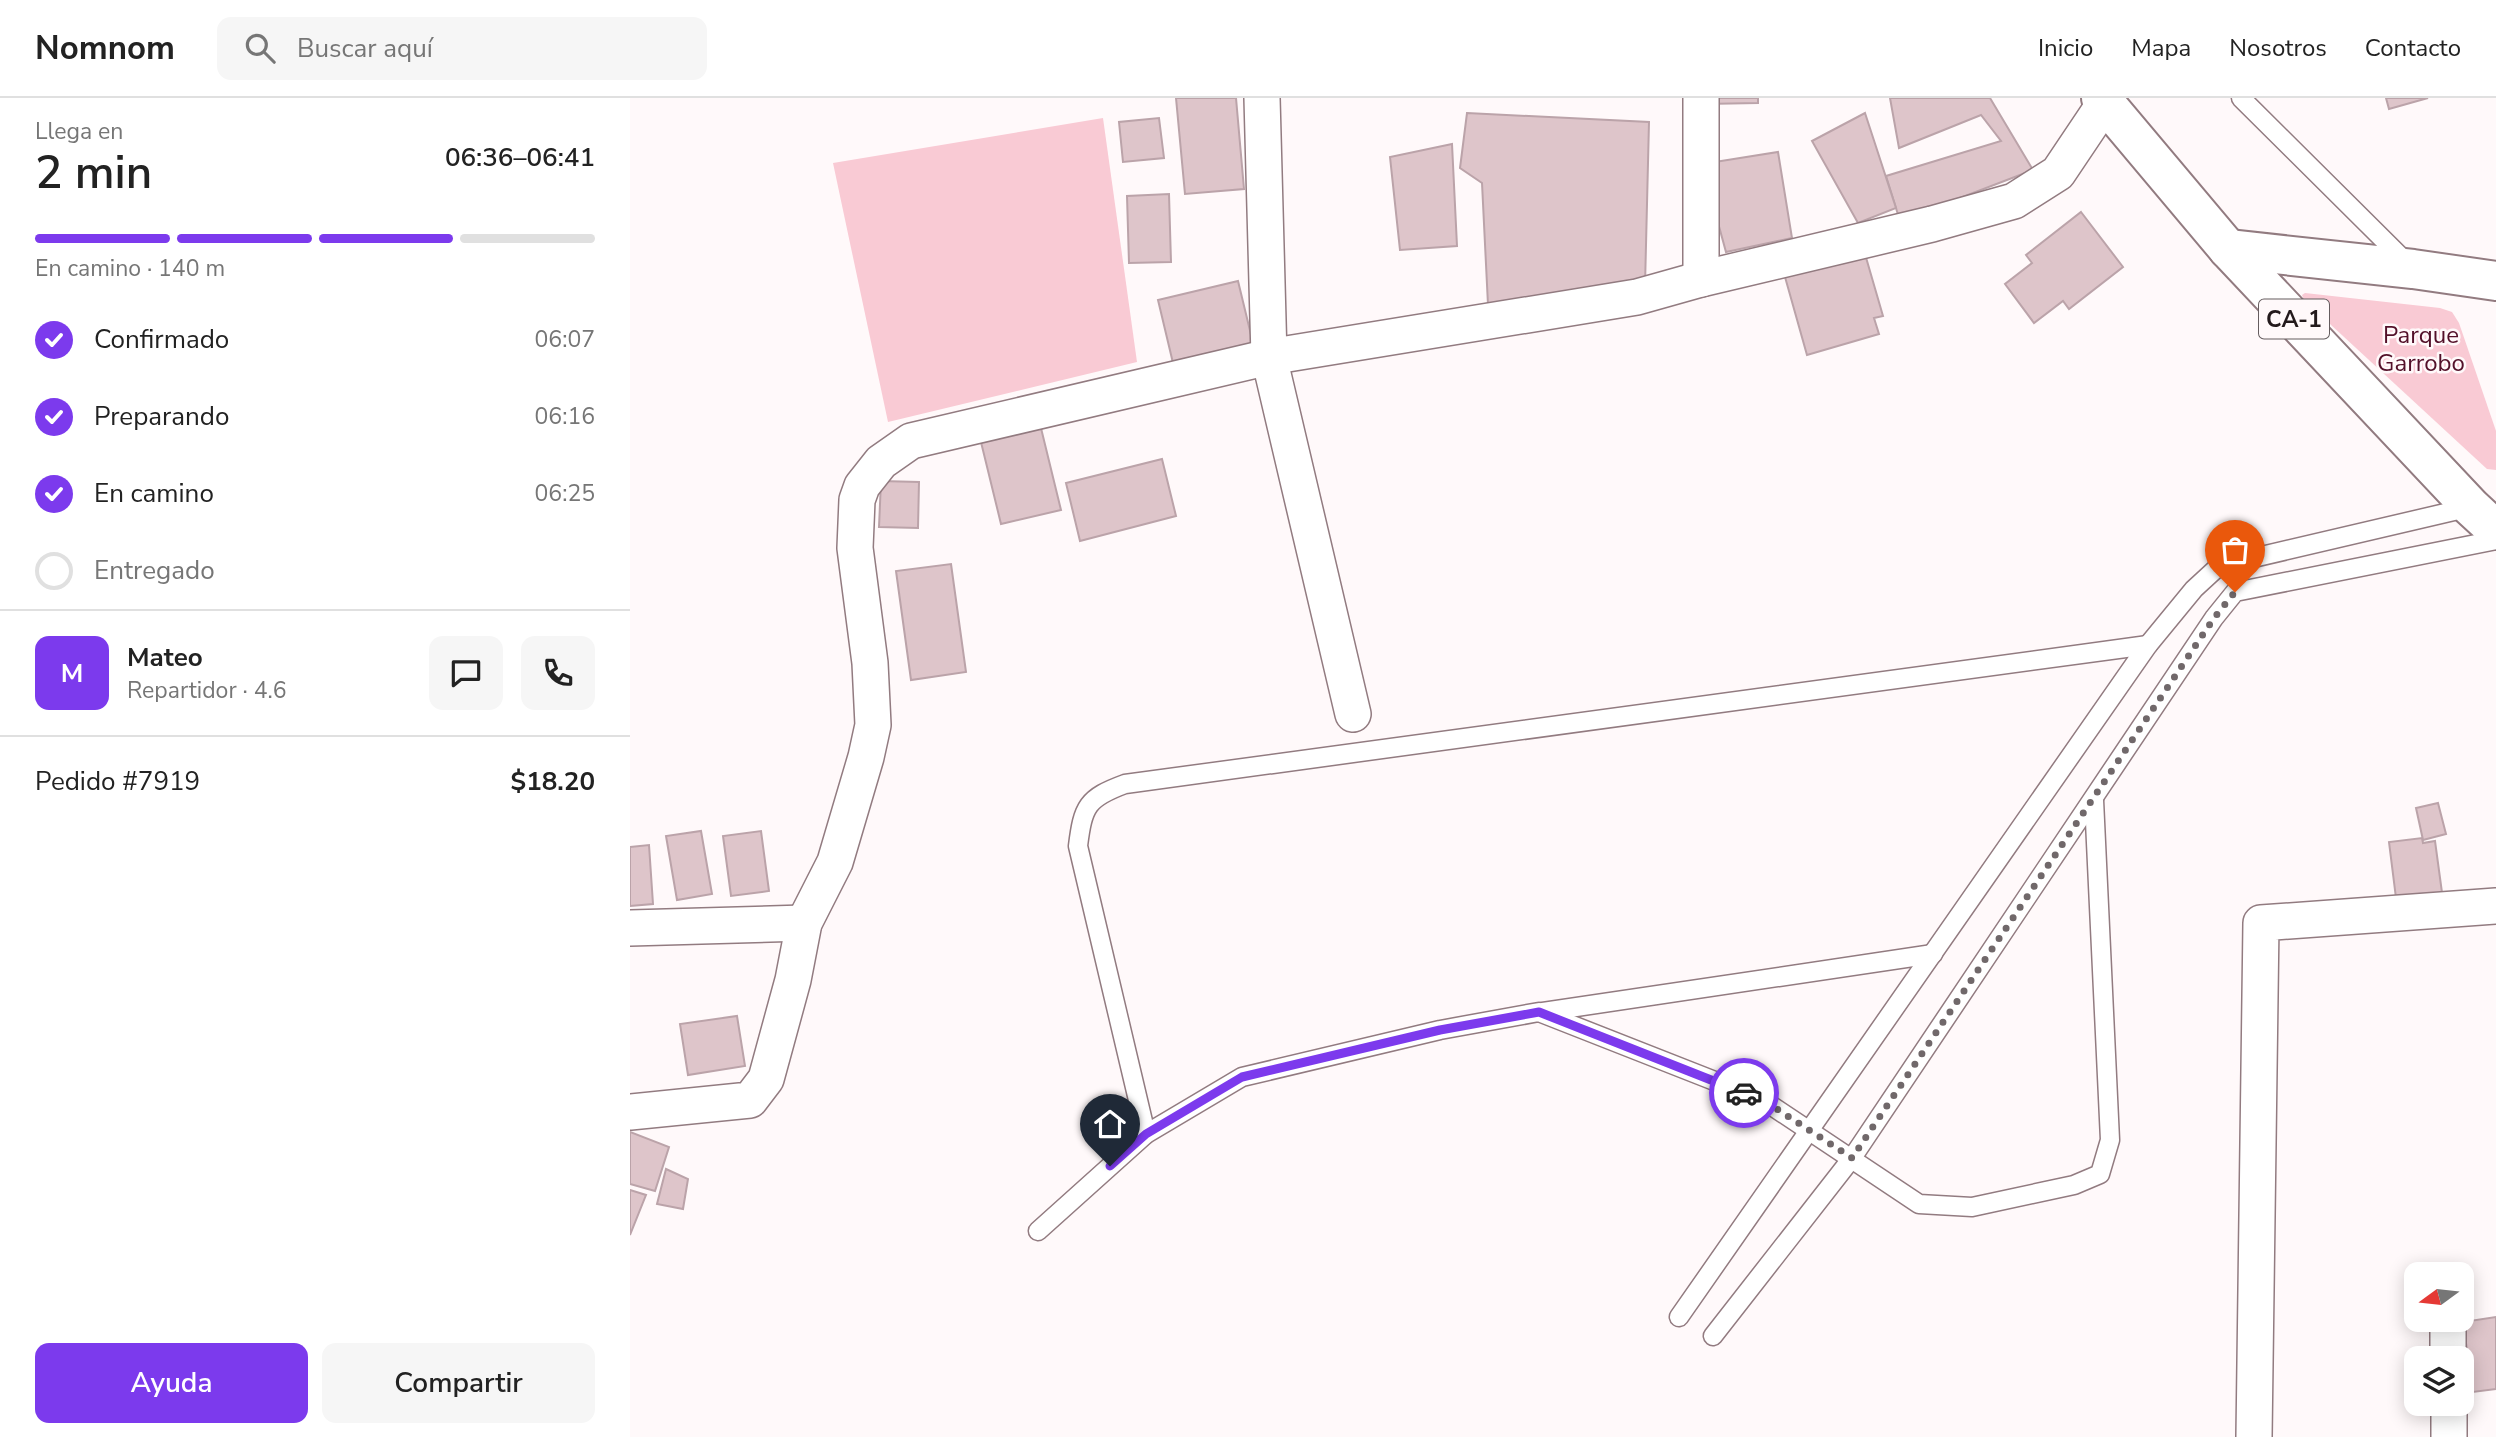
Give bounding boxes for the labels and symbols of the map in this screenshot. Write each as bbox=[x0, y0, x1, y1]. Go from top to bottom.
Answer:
road number: CA-1 bbox=[2259, 300, 2329, 339]
park label: Parque Garrobo bbox=[2377, 319, 2465, 379]
pin bbox=[2205, 520, 2265, 592]
courier bbox=[1709, 1058, 1779, 1128]
pin bbox=[1080, 1094, 1140, 1166]
north arrow bbox=[2404, 1262, 2474, 1332]

